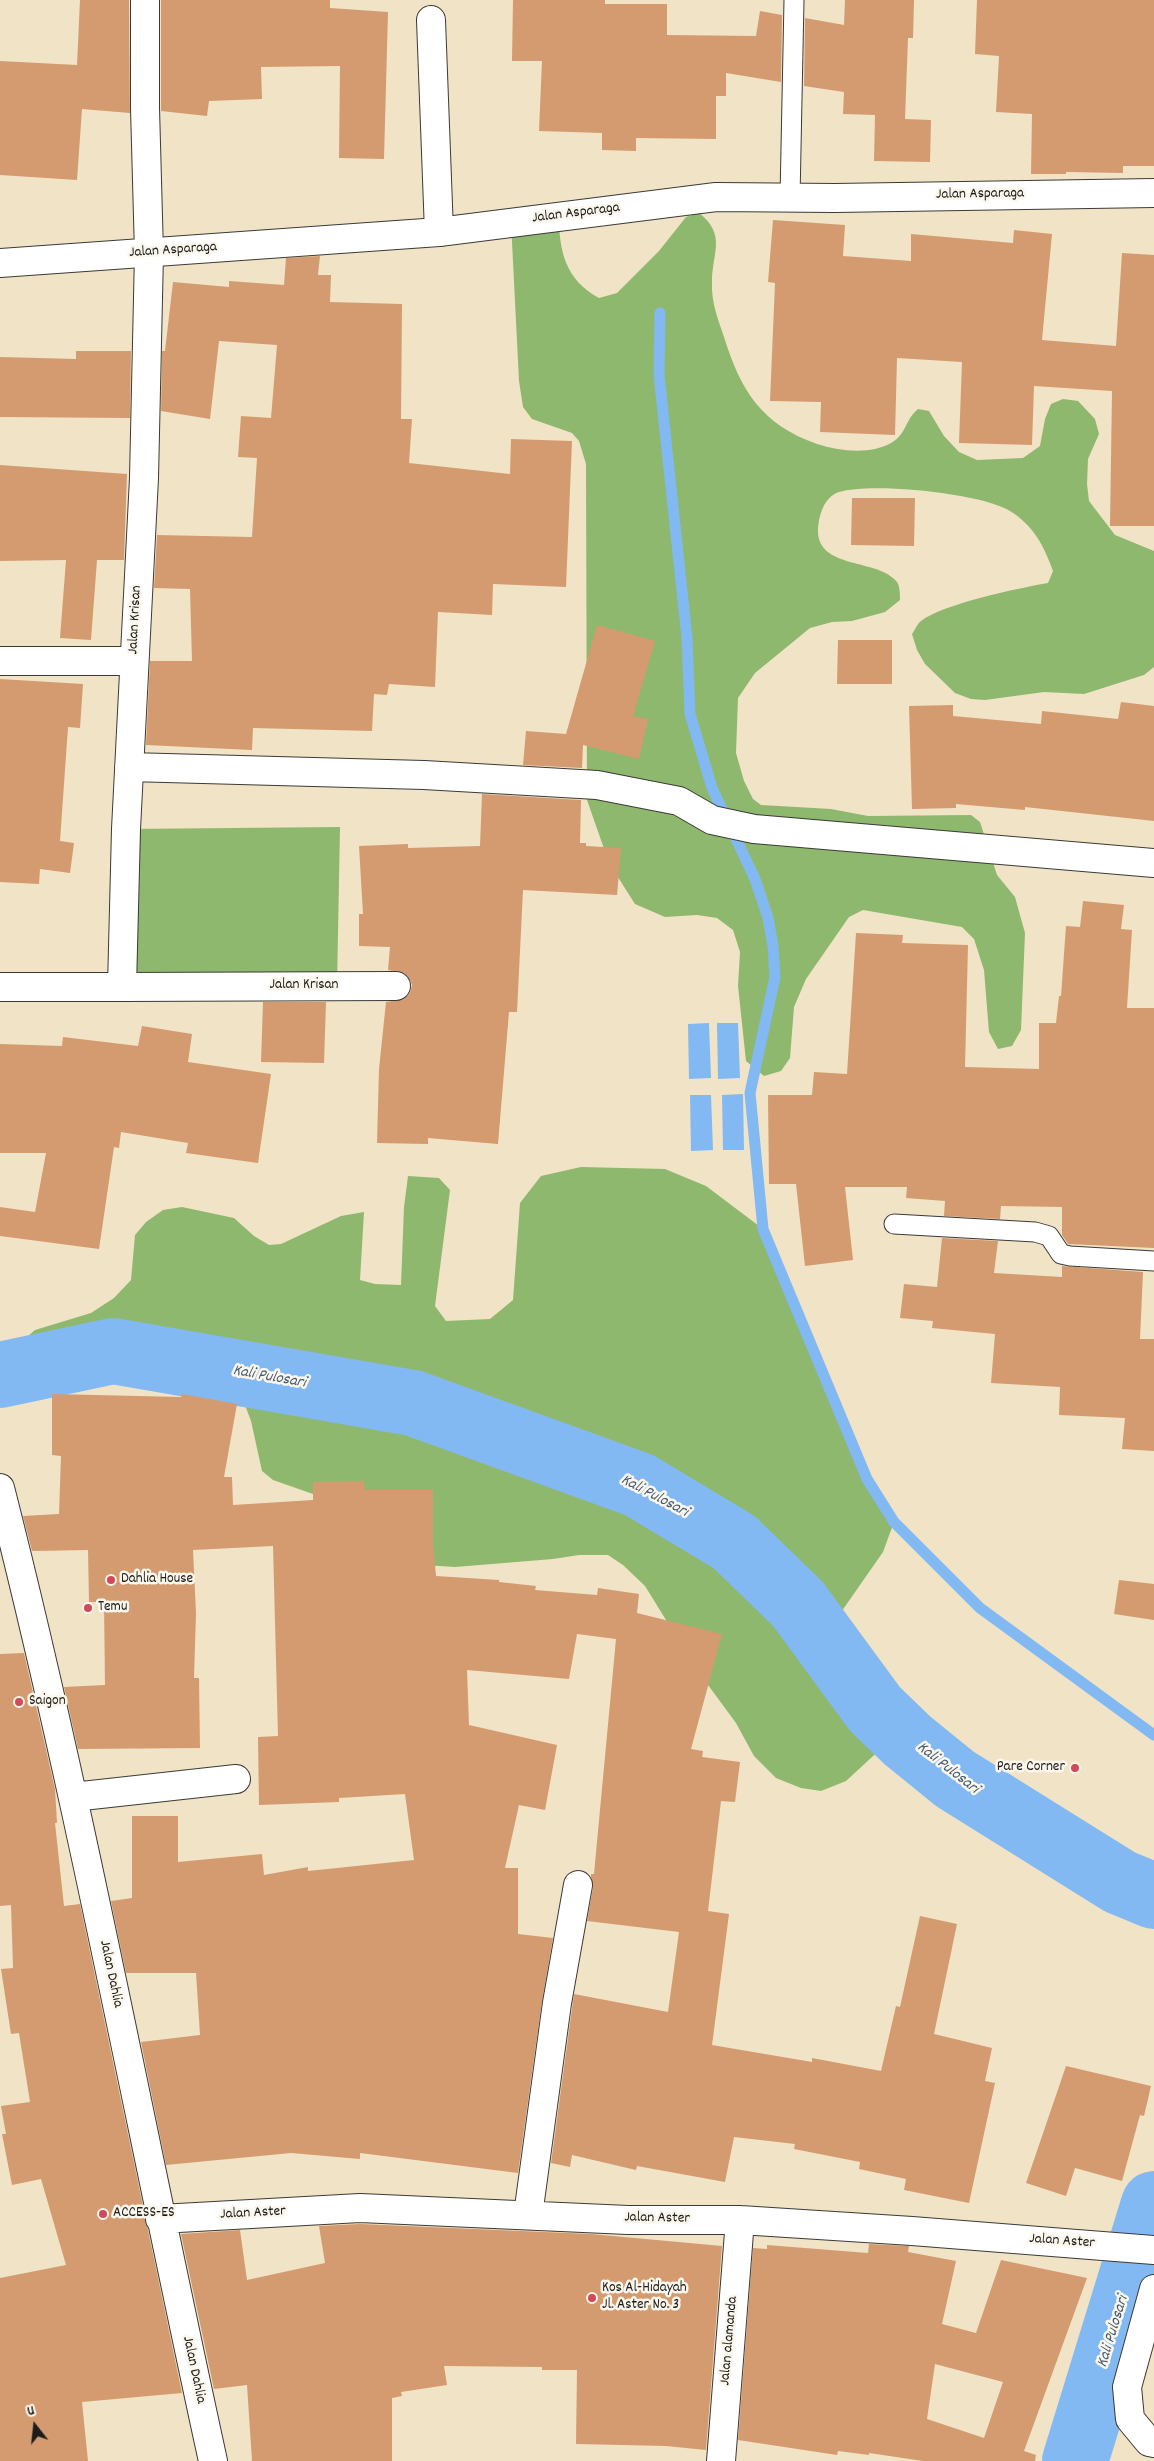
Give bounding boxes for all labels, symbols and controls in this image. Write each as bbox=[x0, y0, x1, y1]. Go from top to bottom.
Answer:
street label: Jalan Asparaga bbox=[936, 185, 1024, 205]
street label: Jalan Asparaga bbox=[531, 200, 621, 228]
street label: Jalan Asparaga bbox=[128, 239, 218, 263]
street label: Jalan Krisan bbox=[125, 585, 147, 655]
street label: Jalan Krisan bbox=[270, 977, 338, 995]
water label: Kali Pulosari bbox=[231, 1362, 307, 1394]
water label: Kali Pulosari bbox=[617, 1471, 691, 1523]
place label: Dahlia House bbox=[121, 1571, 193, 1589]
marker: Dahlia House bbox=[105, 1574, 117, 1586]
place label: Temu bbox=[98, 1599, 127, 1617]
marker: Temu bbox=[82, 1602, 94, 1614]
place label: Saigon bbox=[29, 1693, 66, 1711]
marker: Saigon bbox=[13, 1696, 25, 1708]
water label: Kali Pulosari bbox=[912, 1739, 982, 1799]
place label: Pare Corner bbox=[997, 1759, 1065, 1777]
marker: Pare Corner bbox=[1069, 1762, 1081, 1774]
street label: Jalan Dahlia bbox=[94, 1939, 126, 2009]
street label: Jalan Aster bbox=[220, 2203, 286, 2225]
place label: ACCESS-ES bbox=[113, 2205, 175, 2223]
marker: ACCESS-ES bbox=[97, 2208, 109, 2220]
street label: Jalan Aster bbox=[624, 2209, 690, 2229]
street label: Jalan Aster bbox=[1029, 2231, 1095, 2253]
place label: Kos Al-Hidayah Jl. Aster No. 3 bbox=[602, 2280, 687, 2315]
marker: Kos Al-Hidayah Jl. Aster No. 3 bbox=[586, 2292, 598, 2304]
water label: Kali Pulosari bbox=[1094, 2294, 1134, 2370]
street label: Jalan alamanda bbox=[717, 2296, 743, 2386]
street label: Jalan Dahlia bbox=[177, 2335, 209, 2405]
north arrow bbox=[10, 2401, 60, 2451]
text: U bbox=[25, 2401, 37, 2422]

